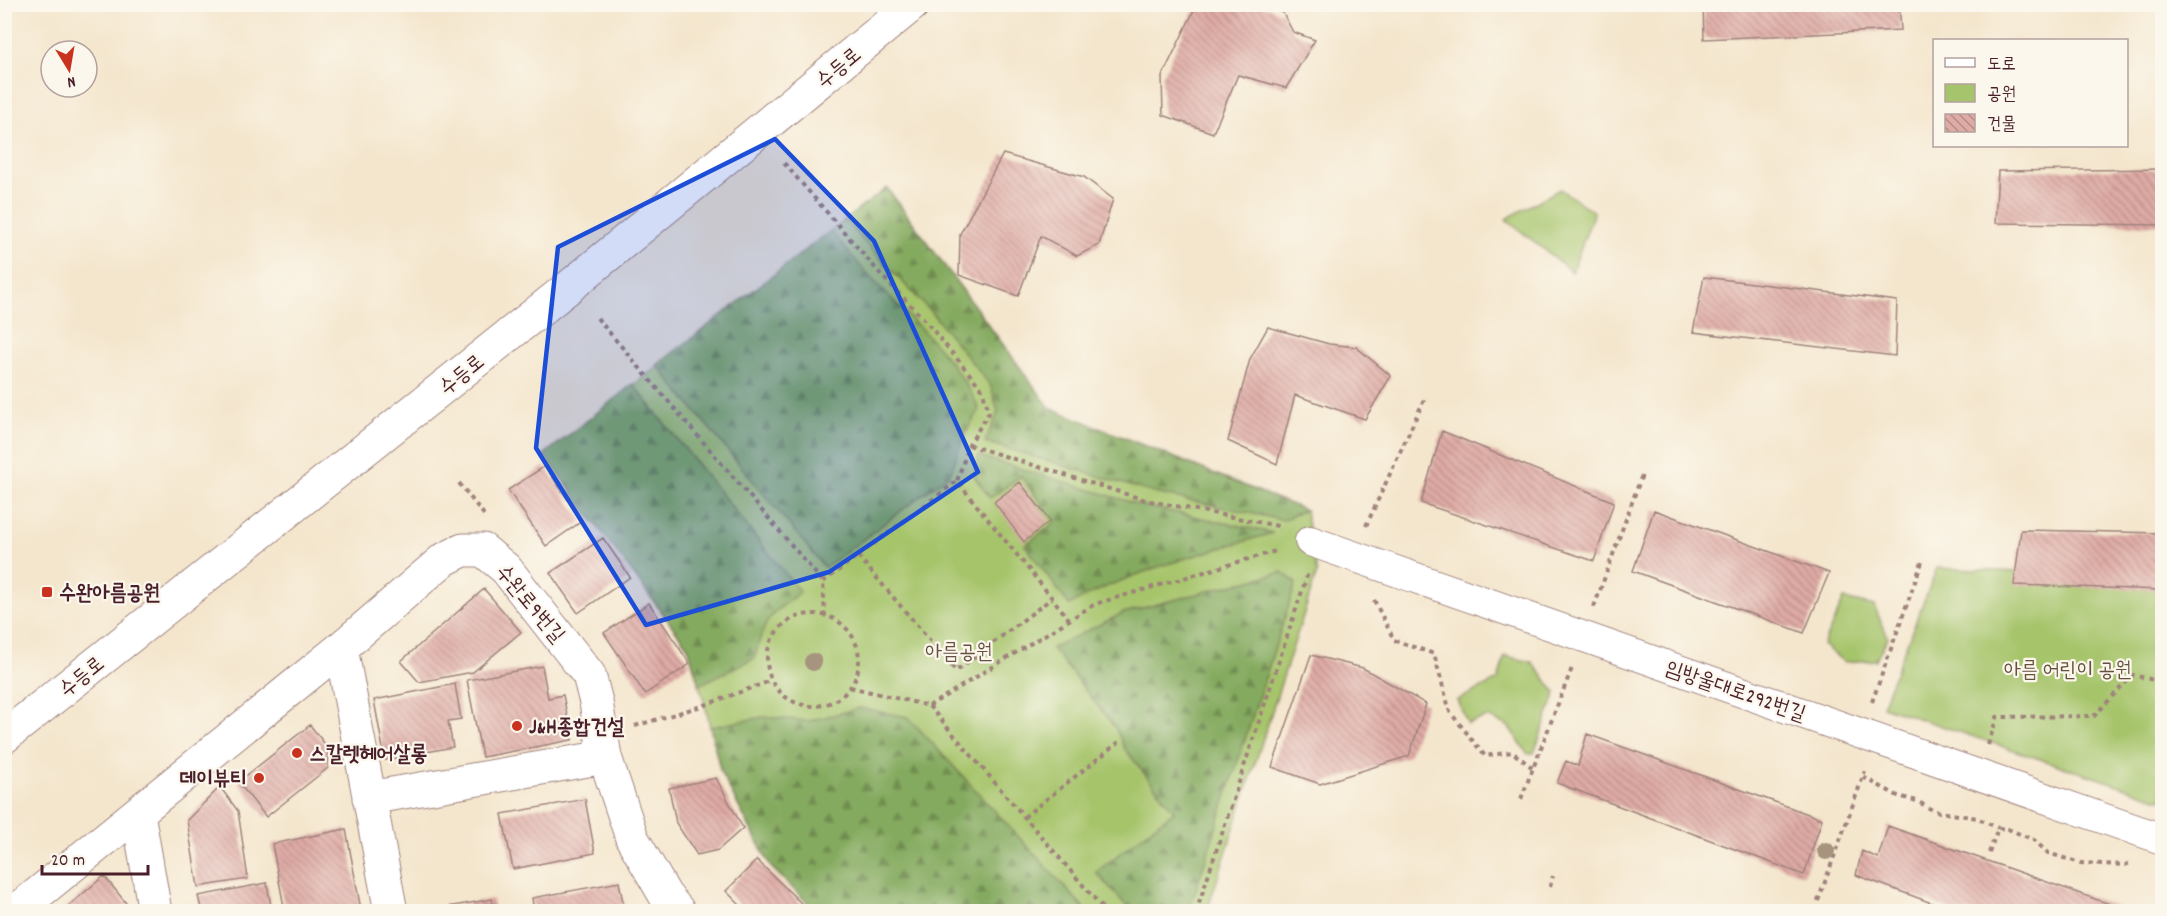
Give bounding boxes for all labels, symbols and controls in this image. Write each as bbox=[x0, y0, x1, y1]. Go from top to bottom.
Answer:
north arrow bbox=[39, 39, 99, 99]
legend bbox=[1933, 39, 2128, 147]
street label: 수등로 bbox=[811, 42, 869, 97]
text: 도로 bbox=[1987, 53, 2016, 78]
text: N bbox=[65, 69, 77, 93]
text: 공원 bbox=[1987, 83, 2016, 108]
text: 건물 bbox=[1987, 113, 2016, 138]
street label: 수등로 bbox=[434, 349, 492, 404]
street label: 수완로9번길 bbox=[487, 559, 570, 651]
place label: 수완아름공원 bbox=[59, 580, 160, 610]
marker: 수완아름공원 bbox=[40, 585, 54, 599]
park label: 아름공원 bbox=[925, 639, 993, 669]
street label: 수등로 bbox=[54, 651, 112, 706]
street label: 임방울대로292번길 bbox=[1661, 655, 1809, 731]
park label: 아름 어린이 공원 bbox=[2004, 657, 2132, 687]
place label: J&H종합건설 bbox=[529, 714, 624, 744]
marker: J&H종합건설 bbox=[510, 719, 524, 733]
place label: 스칼렛헤어살롱 bbox=[309, 741, 427, 771]
marker: 스칼렛헤어살롱 bbox=[290, 746, 304, 760]
place label: 데이뷰티 bbox=[179, 766, 247, 796]
marker: 데이뷰티 bbox=[252, 771, 266, 785]
scale bar bbox=[42, 838, 148, 876]
text: 20 m bbox=[51, 849, 85, 874]

